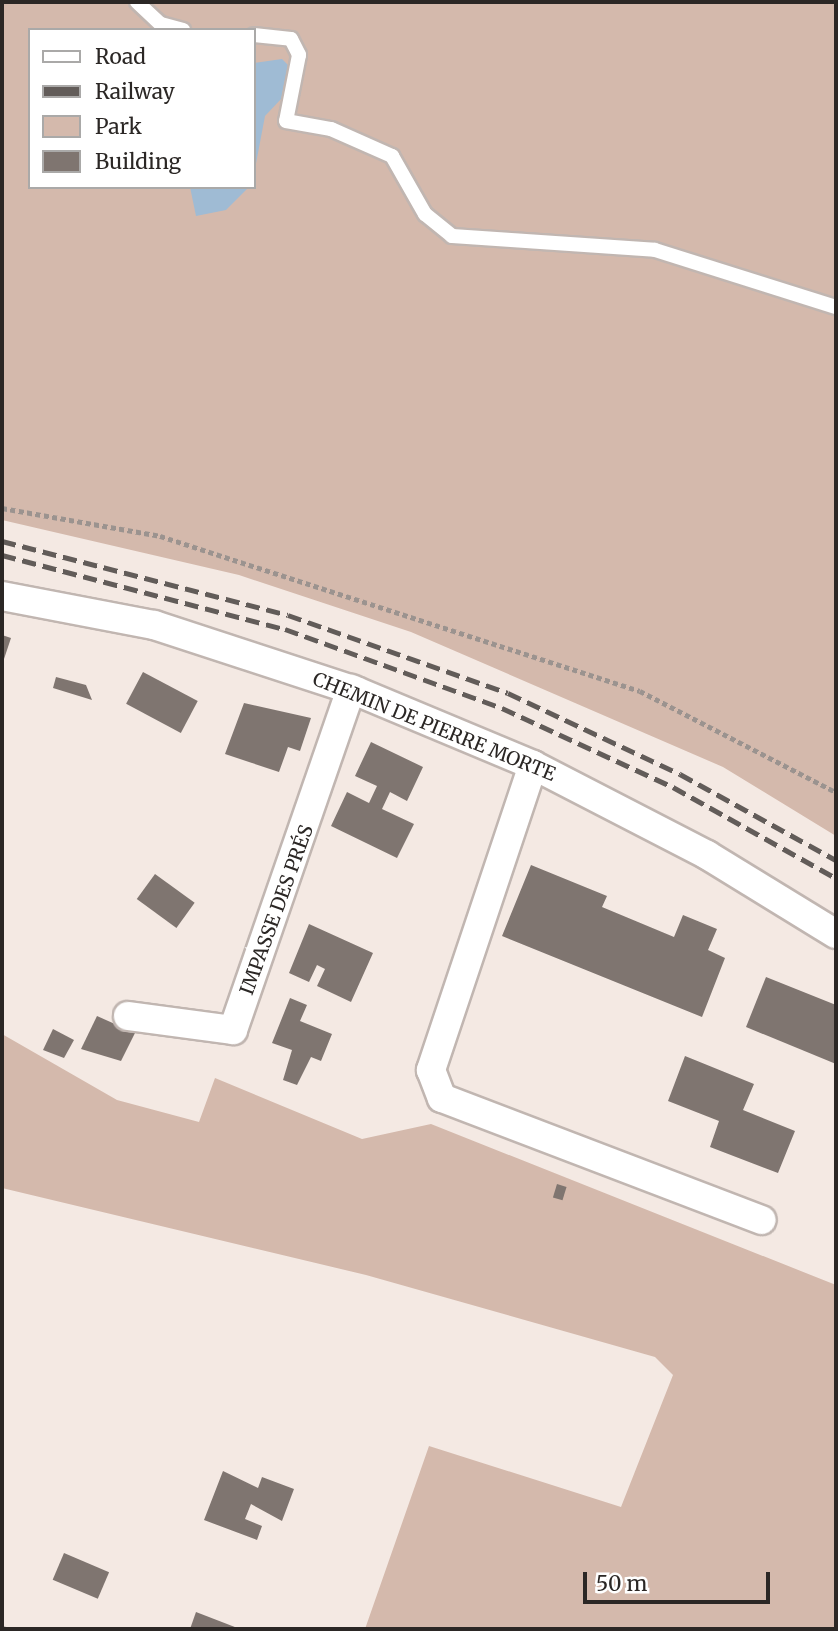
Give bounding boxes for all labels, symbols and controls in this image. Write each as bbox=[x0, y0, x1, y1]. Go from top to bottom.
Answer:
legend bbox=[28, 28, 256, 189]
text: Road bbox=[95, 43, 146, 70]
text: Railway bbox=[95, 78, 175, 105]
text: Park bbox=[95, 113, 142, 140]
text: Building bbox=[95, 148, 181, 175]
street label: CHEMIN DE PIERRE MORTE bbox=[309, 668, 559, 786]
street label: IMPASSE DES PRÉS bbox=[236, 822, 318, 998]
scale bar bbox=[586, 1558, 773, 1602]
text: 50 m bbox=[596, 1570, 647, 1597]

